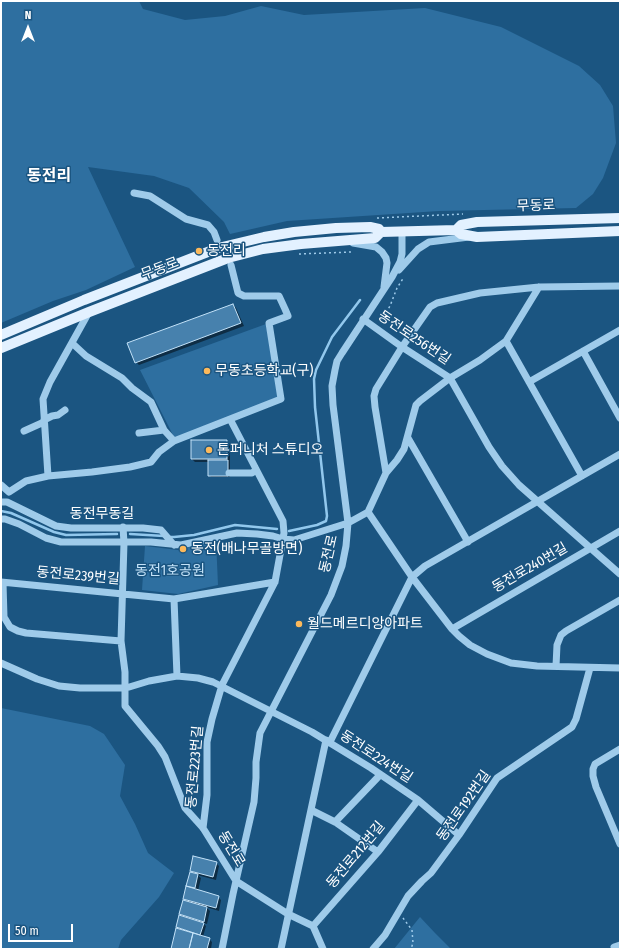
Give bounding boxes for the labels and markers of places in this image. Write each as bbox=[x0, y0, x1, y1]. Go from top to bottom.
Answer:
place label: 동전리 bbox=[207, 243, 246, 259]
marker: 동전리 bbox=[194, 246, 204, 256]
place label: 무동초등학교(구) bbox=[215, 363, 313, 379]
marker: 무동초등학교(구) bbox=[202, 366, 212, 376]
place label: 톤퍼니처 스튜디오 bbox=[217, 442, 323, 458]
marker: 톤퍼니처 스튜디오 bbox=[204, 445, 214, 455]
place label: 동전(배나무골방면) bbox=[191, 541, 302, 557]
marker: 동전(배나무골방면) bbox=[178, 544, 188, 554]
place label: 월드메르디앙아파트 bbox=[307, 616, 423, 632]
marker: 월드메르디앙아파트 bbox=[294, 619, 304, 629]

